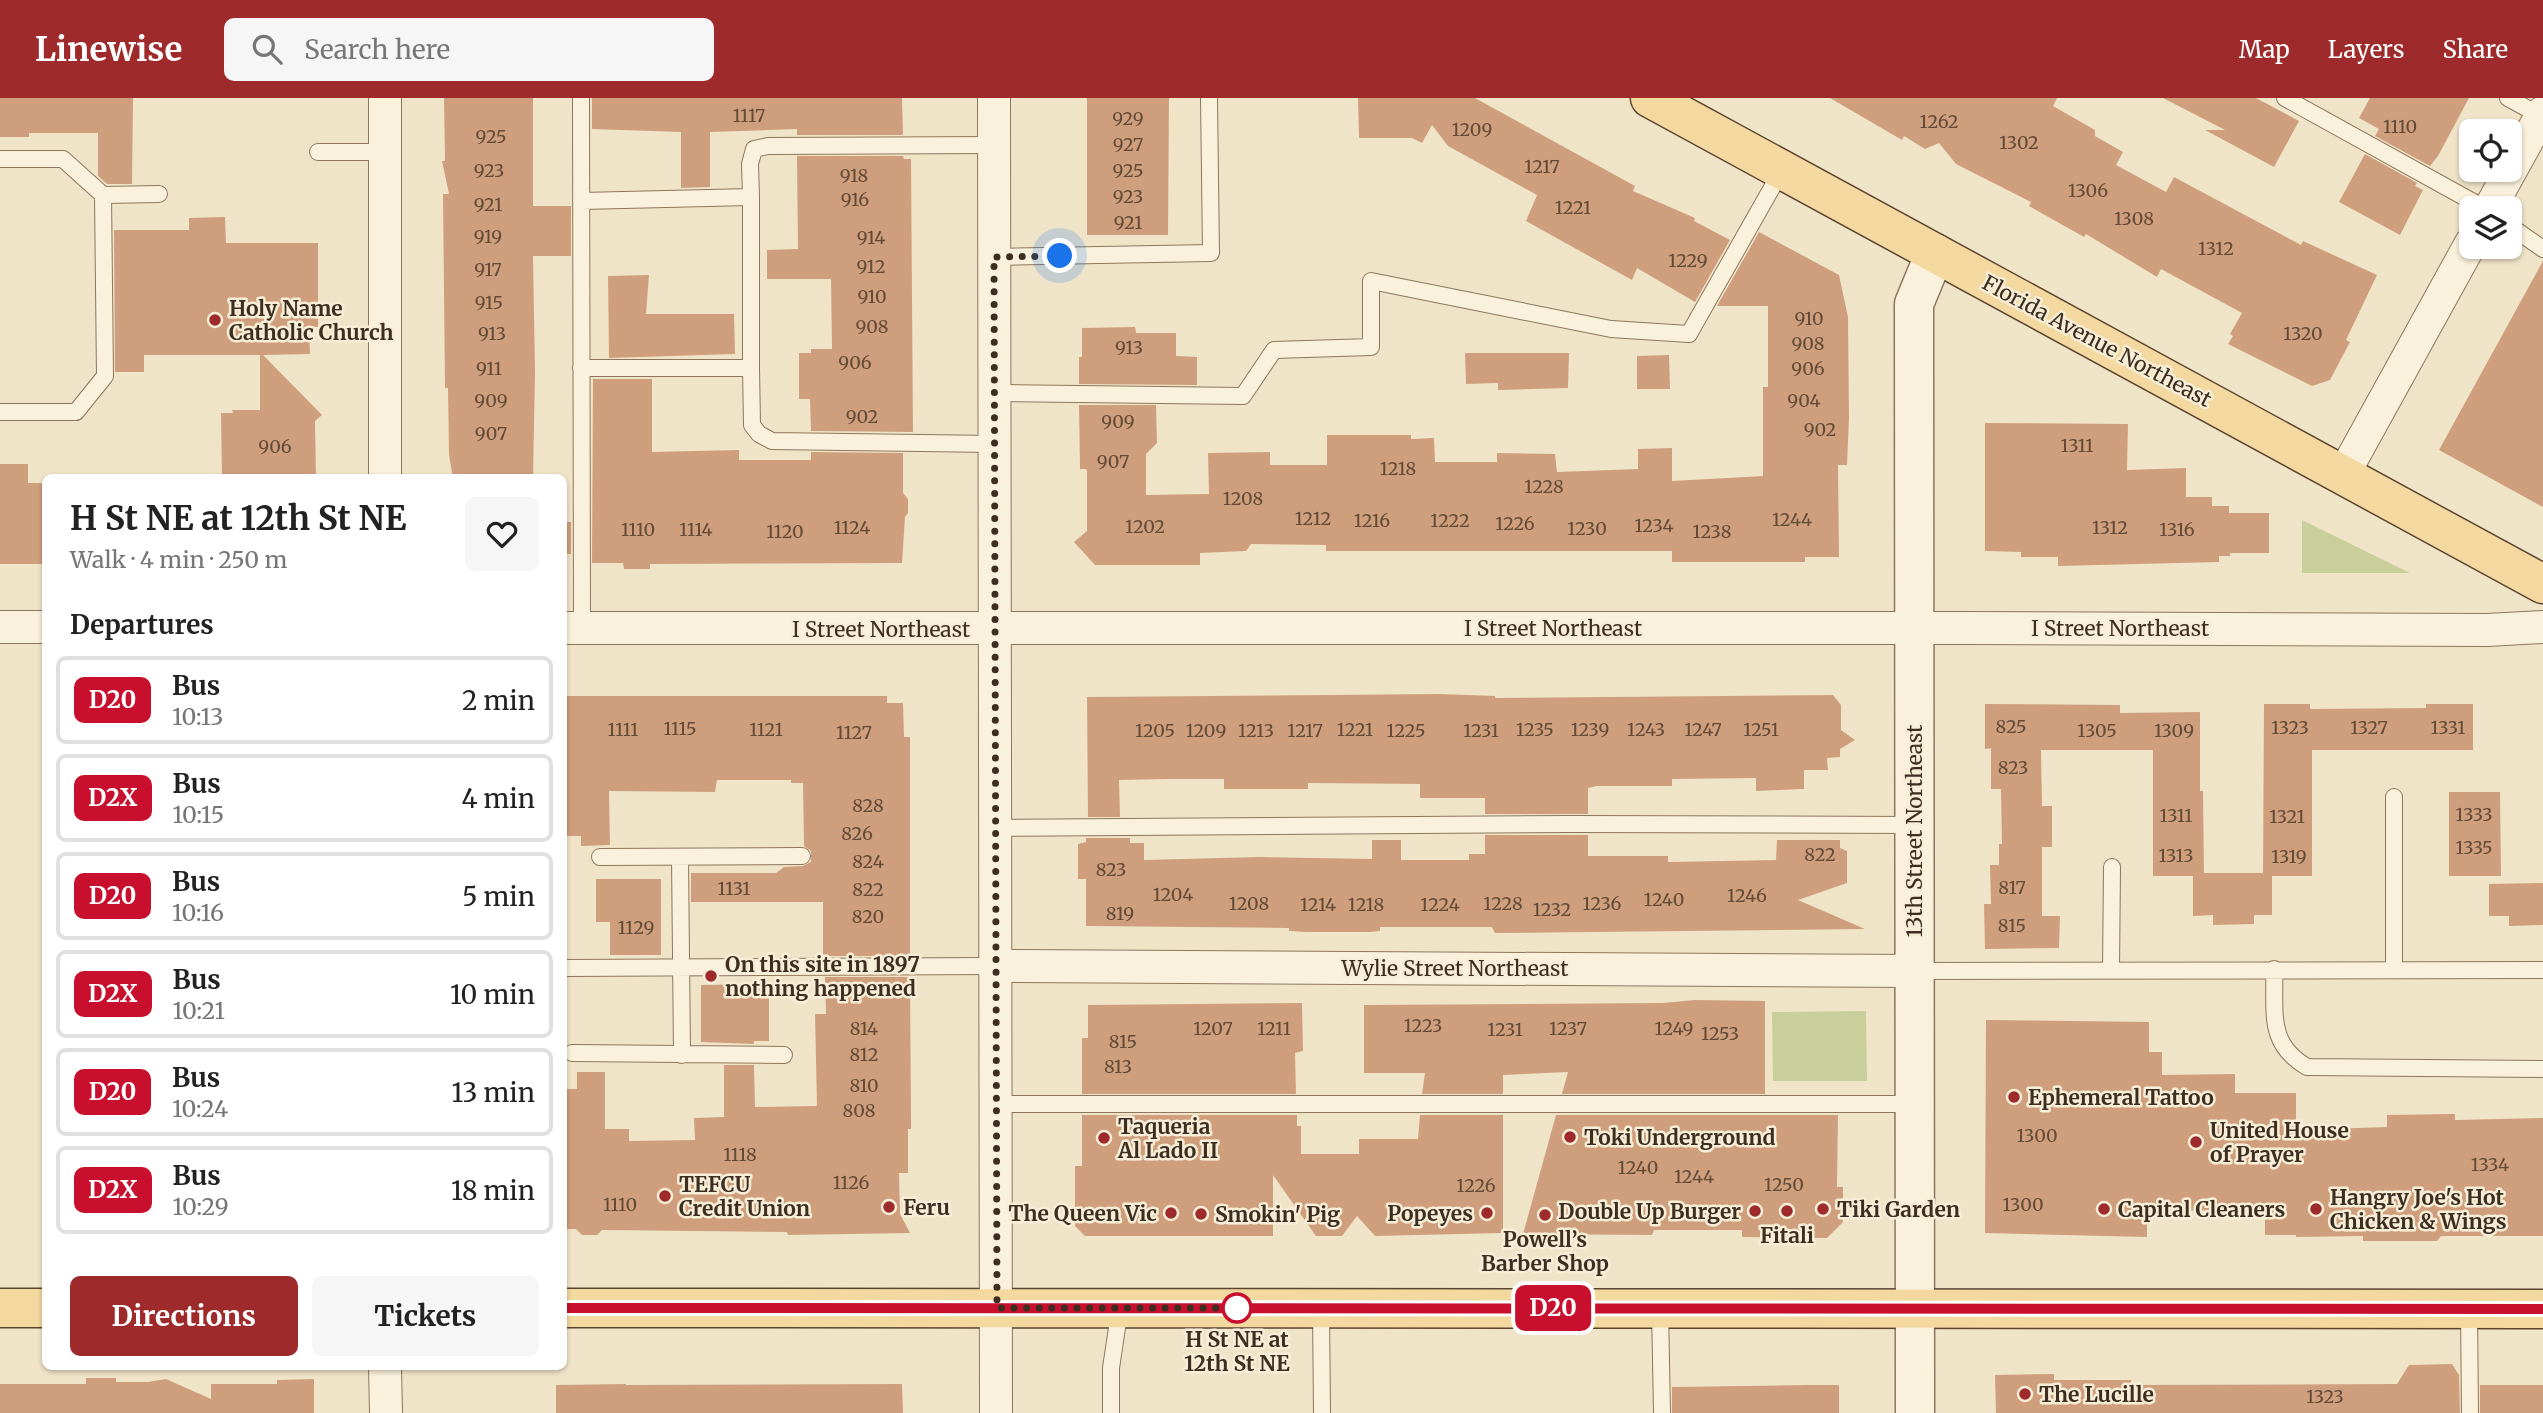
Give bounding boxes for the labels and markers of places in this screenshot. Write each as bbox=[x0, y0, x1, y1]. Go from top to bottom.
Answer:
place label: Holy Name Catholic Church bbox=[229, 295, 393, 346]
marker: Holy Name Catholic Church bbox=[207, 312, 223, 328]
place label: On this site in 1897 nothing happened bbox=[725, 951, 920, 1002]
marker: On this site in 1897 nothing happened bbox=[703, 968, 719, 984]
place label: Ephemeral Tattoo bbox=[2028, 1084, 2214, 1111]
marker: Ephemeral Tattoo bbox=[2006, 1089, 2022, 1105]
place label: Taqueria Al Lado II bbox=[1117, 1113, 1218, 1164]
place label: United House of Prayer bbox=[2210, 1117, 2349, 1168]
place label: Toki Underground bbox=[1584, 1124, 1776, 1151]
marker: Toki Underground bbox=[1562, 1129, 1578, 1145]
marker: Taqueria Al Lado II bbox=[1096, 1130, 1112, 1146]
marker: United House of Prayer bbox=[2188, 1134, 2204, 1150]
place label: TEFCU Credit Union bbox=[679, 1171, 810, 1222]
place label: Hangry Joe's Hot Chicken & Wings bbox=[2330, 1184, 2507, 1235]
marker: TEFCU Credit Union bbox=[657, 1188, 673, 1204]
place label: Feru bbox=[903, 1194, 950, 1221]
place label: Tiki Garden bbox=[1837, 1196, 1960, 1223]
place label: Capital Cleaners bbox=[2118, 1196, 2285, 1223]
place label: Double Up Burger bbox=[1558, 1198, 1741, 1225]
marker: Feru bbox=[881, 1199, 897, 1215]
place label: The Queen Vic bbox=[1008, 1200, 1157, 1227]
place label: Popeyes bbox=[1387, 1200, 1473, 1227]
place label: Smokin' Pig bbox=[1215, 1201, 1340, 1228]
marker: Tiki Garden bbox=[1815, 1201, 1831, 1217]
marker: Capital Cleaners bbox=[2096, 1201, 2112, 1217]
marker: Hangry Joe's Hot Chicken & Wings bbox=[2308, 1201, 2324, 1217]
marker: Double Up Burger bbox=[1747, 1203, 1763, 1219]
marker: Fitali bbox=[1779, 1203, 1795, 1219]
marker: The Queen Vic bbox=[1163, 1205, 1179, 1221]
marker: Popeyes bbox=[1479, 1205, 1495, 1221]
marker: Smokin' Pig bbox=[1193, 1206, 1209, 1222]
marker: Powell’s Barber Shop bbox=[1537, 1207, 1553, 1223]
place label: Fitali bbox=[1760, 1222, 1814, 1249]
place label: Powell’s Barber Shop bbox=[1481, 1226, 1609, 1277]
marker: H St NE at 12th St NE bbox=[1222, 1293, 1252, 1323]
place label: H St NE at 12th St NE bbox=[1184, 1326, 1290, 1377]
place label: The Lucille bbox=[2039, 1381, 2154, 1408]
marker: The Lucille bbox=[2017, 1386, 2033, 1402]

